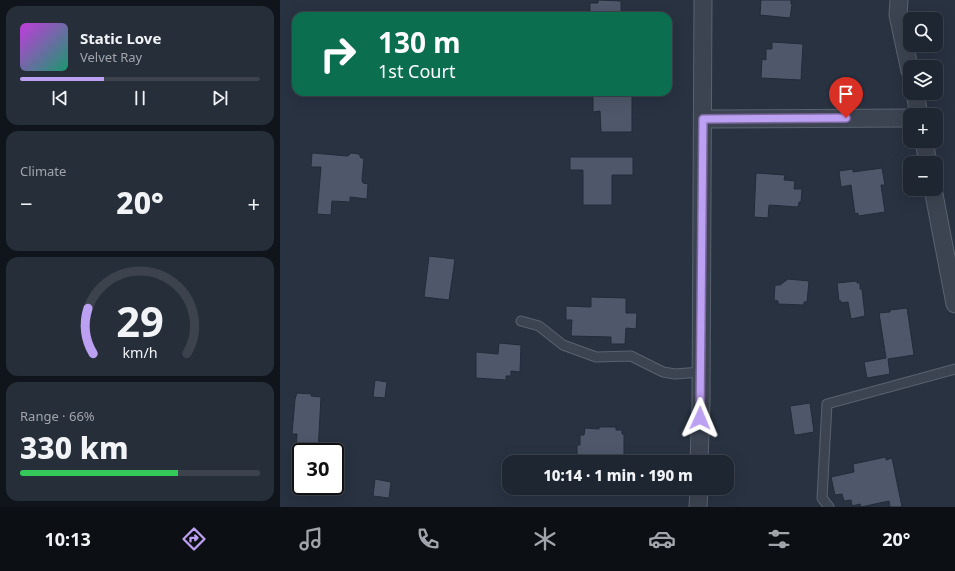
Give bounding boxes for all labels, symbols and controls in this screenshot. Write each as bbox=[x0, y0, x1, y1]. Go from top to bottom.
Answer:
map controls bbox=[903, 12, 943, 196]
button: search bbox=[903, 12, 943, 52]
text: 130 m bbox=[378, 23, 461, 61]
text: Static Love bbox=[80, 28, 161, 48]
icon: right bbox=[312, 28, 364, 80]
text: Velvet Ray bbox=[80, 48, 142, 66]
text: 1st Court bbox=[378, 59, 455, 83]
button: layers bbox=[903, 60, 943, 100]
pin bbox=[829, 77, 863, 118]
icon: arrive bbox=[835, 83, 857, 105]
icon: previous bbox=[49, 87, 71, 109]
icon: pause bbox=[129, 87, 151, 109]
icon: next bbox=[209, 87, 231, 109]
button: + bbox=[903, 108, 943, 148]
button: − bbox=[903, 156, 943, 196]
text: Climate bbox=[20, 162, 66, 180]
text: 20° bbox=[116, 182, 164, 223]
text: − bbox=[20, 188, 33, 218]
text: + bbox=[247, 188, 260, 218]
text: 29 bbox=[116, 293, 164, 349]
text: km/h bbox=[122, 343, 158, 362]
position arrow bbox=[679, 397, 721, 439]
text: Range · 66% bbox=[20, 407, 95, 425]
text: 330 km bbox=[20, 427, 129, 468]
speed limit sign: 30 bbox=[292, 443, 344, 495]
text: 10:14 · 1 min · 190 m bbox=[543, 465, 693, 485]
icon: directions bbox=[180, 525, 208, 553]
icon: music bbox=[297, 525, 325, 553]
icon: phone bbox=[414, 525, 442, 553]
icon: climate bbox=[531, 525, 559, 553]
icon: car bbox=[648, 525, 676, 553]
icon: filters bbox=[765, 525, 793, 553]
text: 10:13 bbox=[45, 527, 91, 551]
text: 20° bbox=[882, 527, 910, 551]

